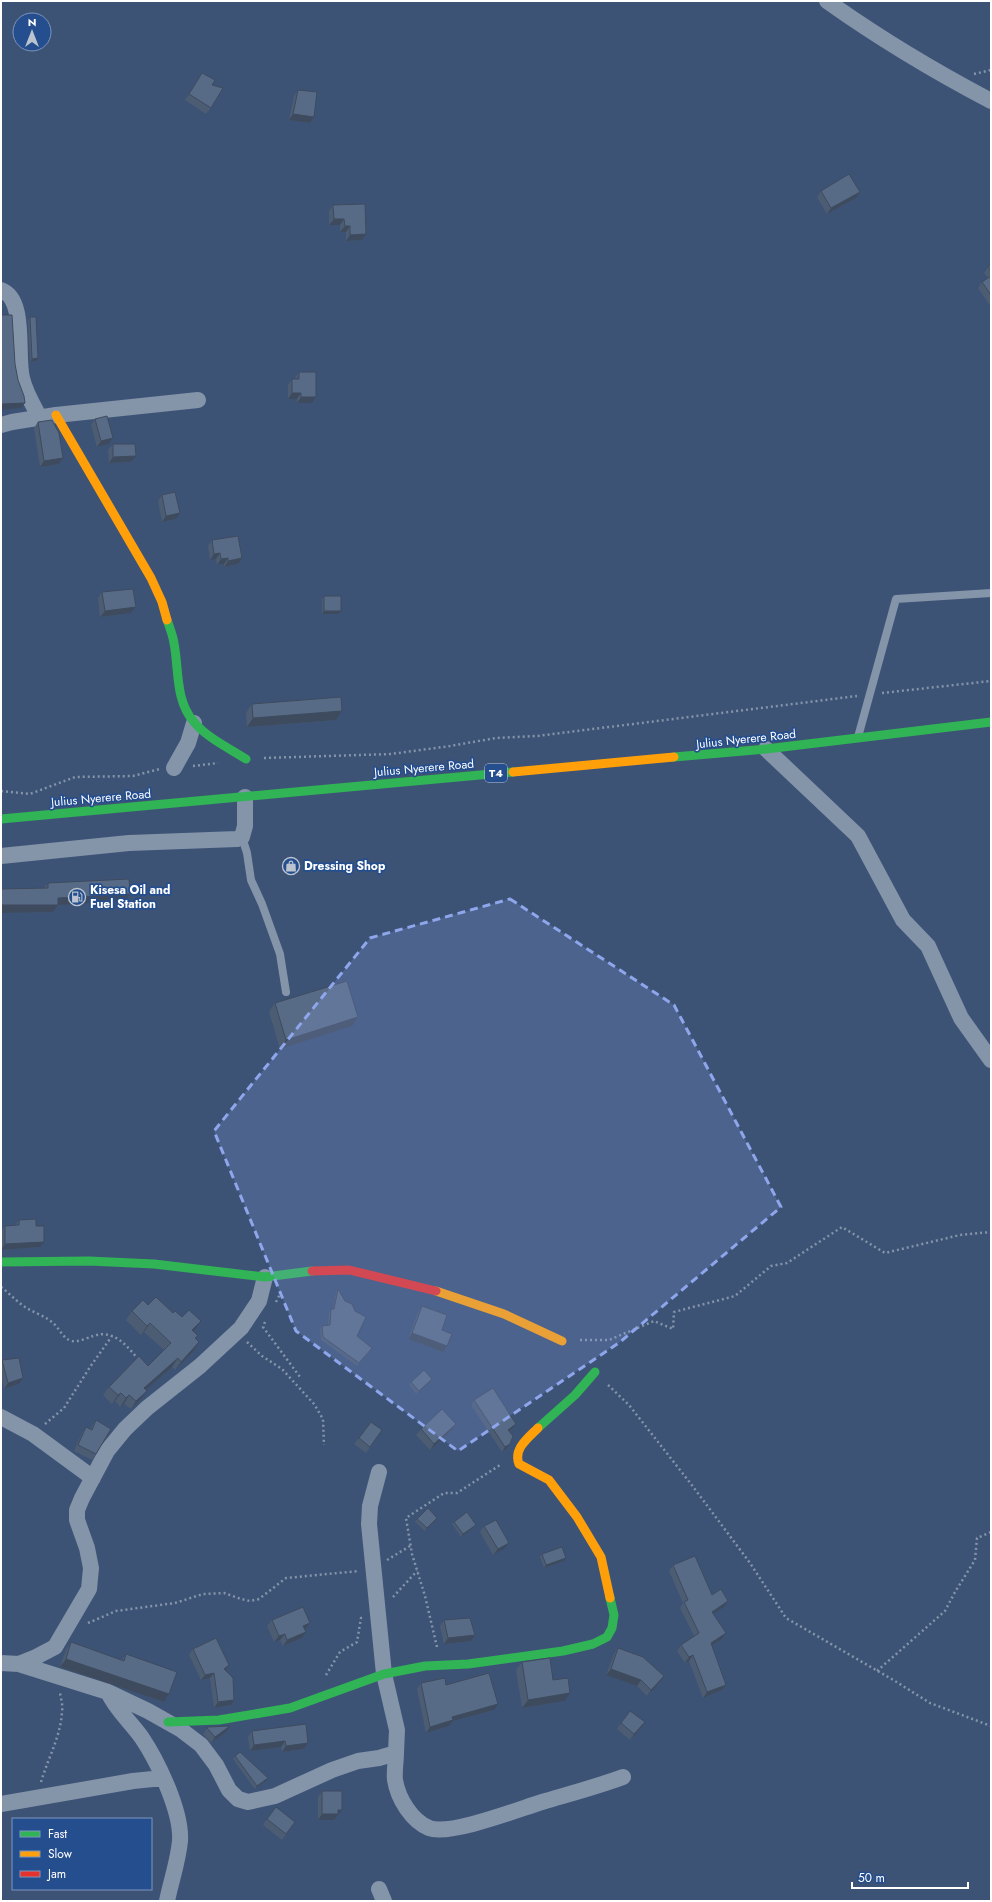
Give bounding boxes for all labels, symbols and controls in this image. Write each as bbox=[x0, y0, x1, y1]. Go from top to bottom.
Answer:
north arrow bbox=[12, 12, 52, 52]
text: N bbox=[28, 14, 36, 30]
street label: Julius Nyerere Road bbox=[693, 725, 797, 753]
street label: Julius Nyerere Road bbox=[371, 755, 475, 782]
road number: T4 bbox=[485, 764, 507, 782]
street label: Julius Nyerere Road bbox=[48, 785, 152, 812]
shop icon: Dressing Shop bbox=[281, 856, 301, 876]
place label: Dressing Shop bbox=[304, 857, 386, 875]
place label: Kisesa Oil and Fuel Station bbox=[90, 881, 170, 913]
fuel station icon: Kisesa Oil and Fuel Station bbox=[67, 887, 87, 907]
legend bbox=[12, 1818, 152, 1890]
text: Fast bbox=[48, 1825, 67, 1843]
text: Slow bbox=[48, 1845, 73, 1863]
scale bar bbox=[852, 1864, 968, 1890]
text: Jam bbox=[46, 1865, 66, 1883]
text: 50 m bbox=[858, 1869, 885, 1887]

